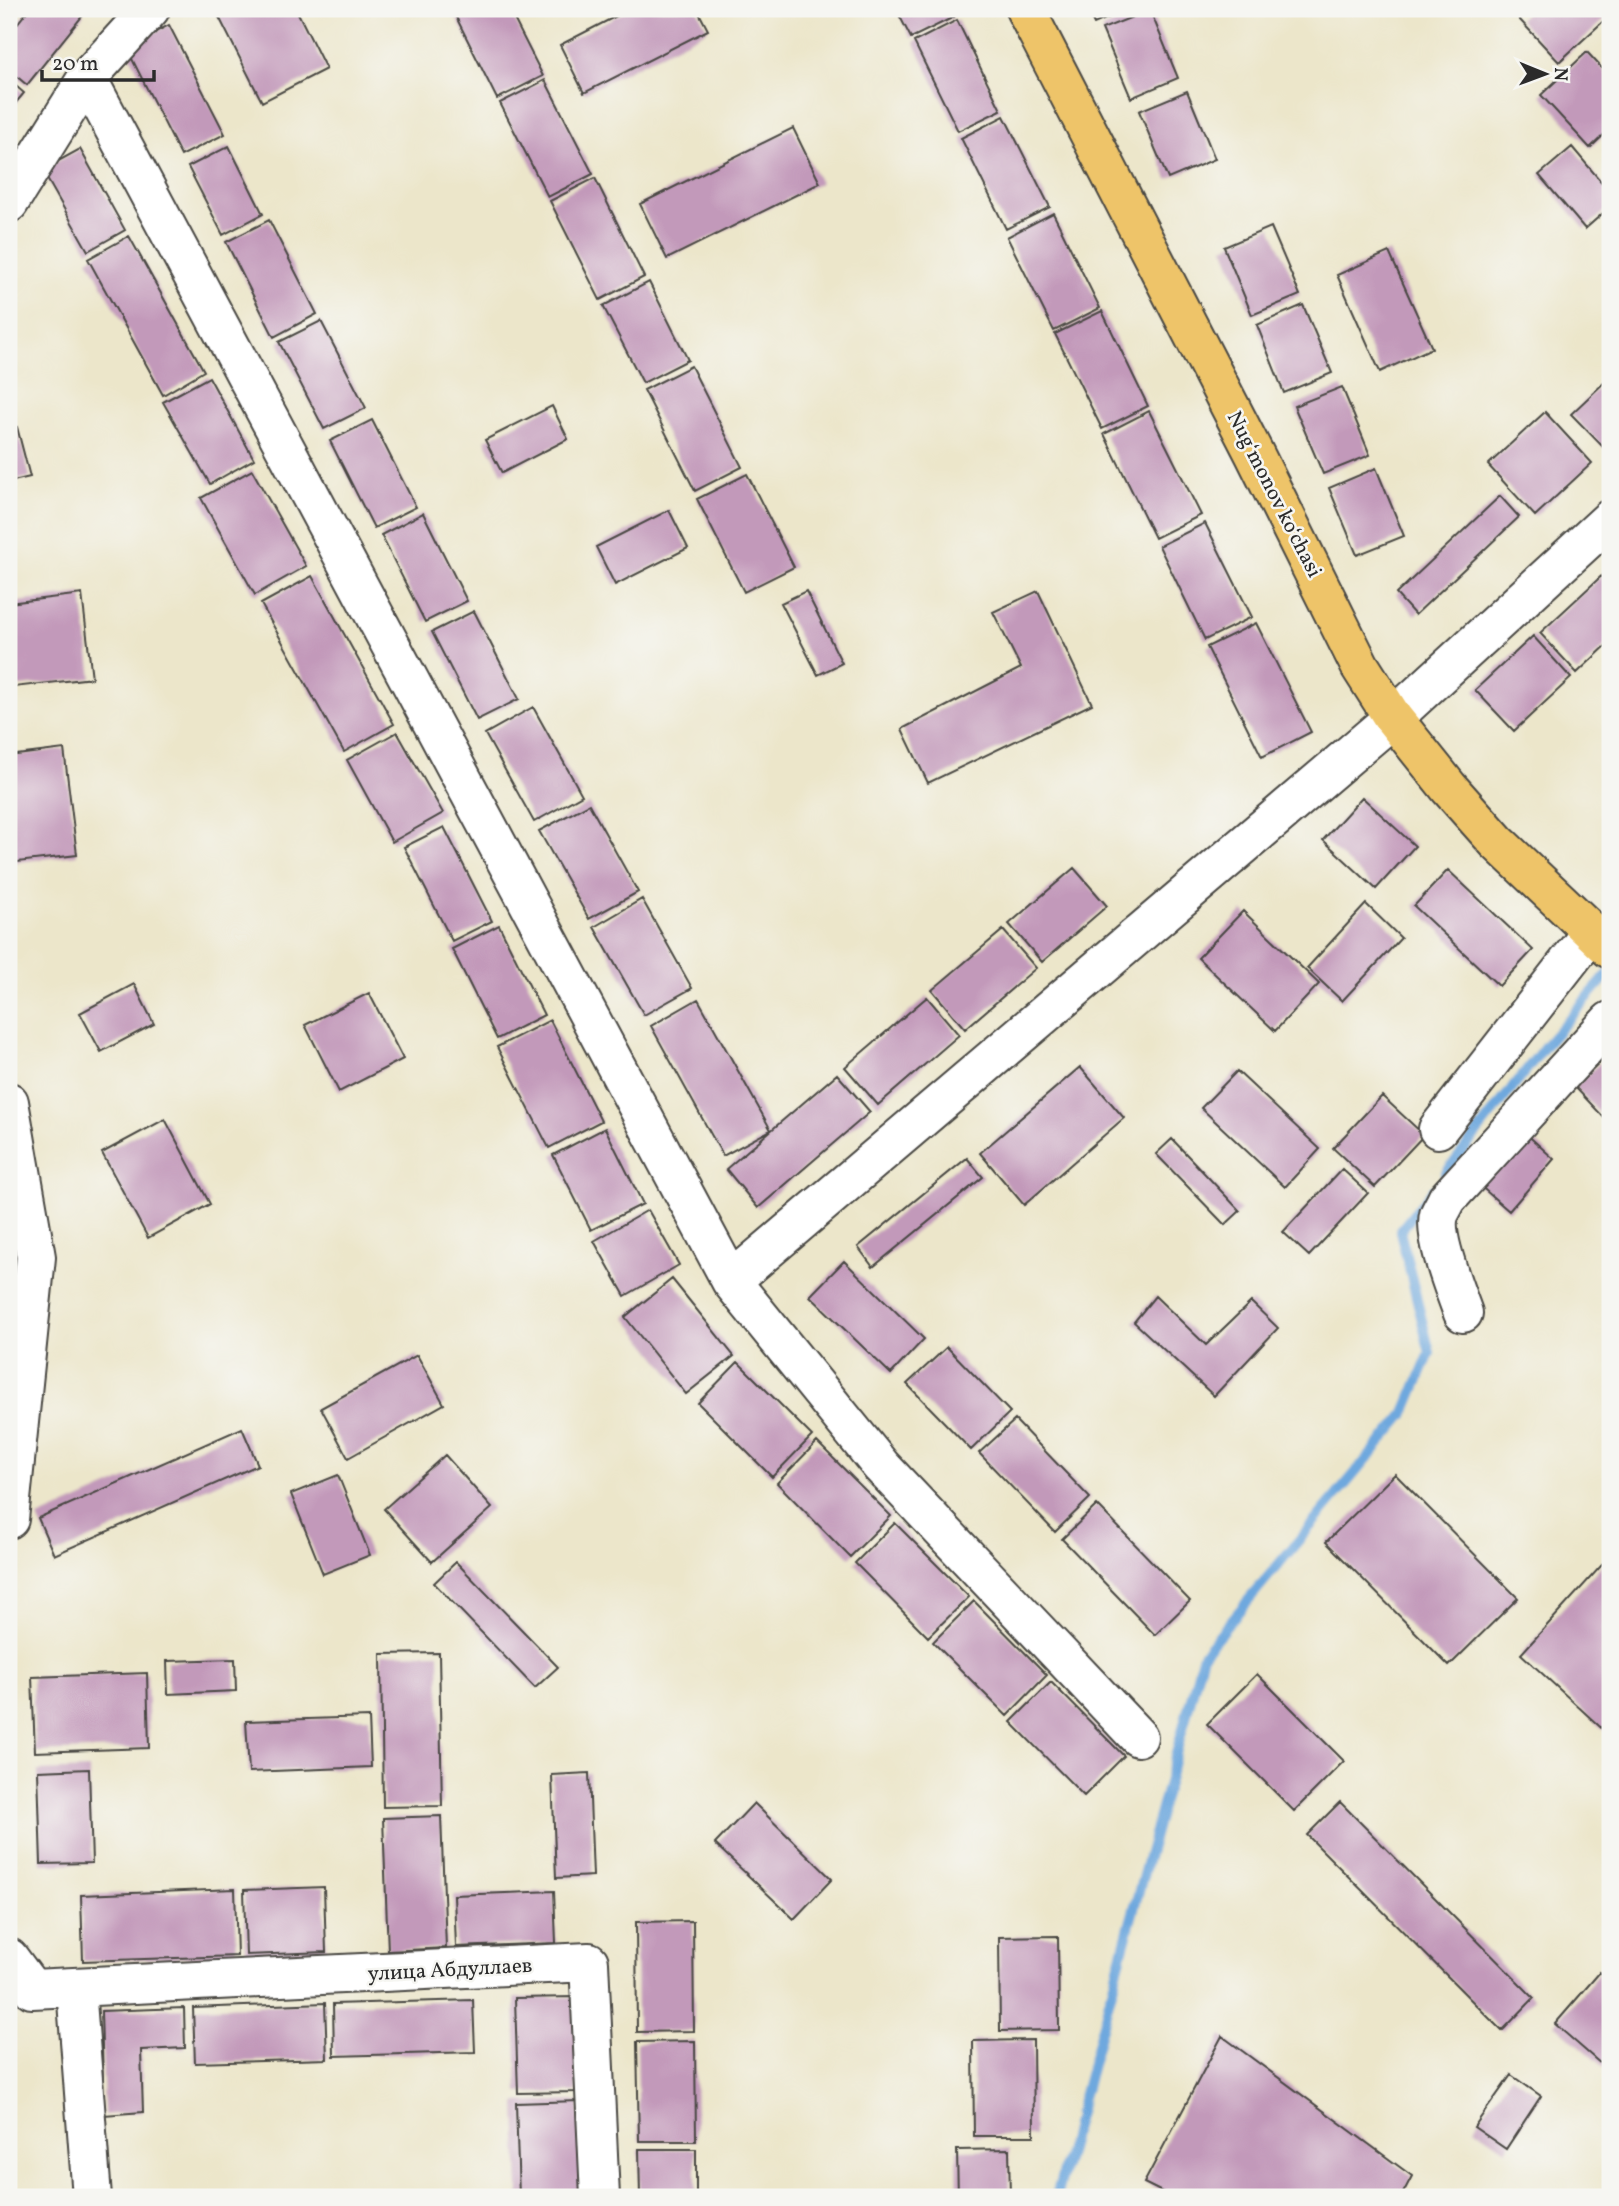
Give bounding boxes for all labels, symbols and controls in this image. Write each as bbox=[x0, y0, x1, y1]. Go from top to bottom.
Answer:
scale bar bbox=[42, 38, 154, 82]
north arrow bbox=[1510, 38, 1580, 108]
text: 20 m bbox=[52, 50, 98, 79]
text: N bbox=[1547, 67, 1573, 82]
street label: Nugʻmonov koʻchasi bbox=[1219, 406, 1328, 583]
street label: улица Абдуллаев bbox=[367, 1952, 533, 1989]

